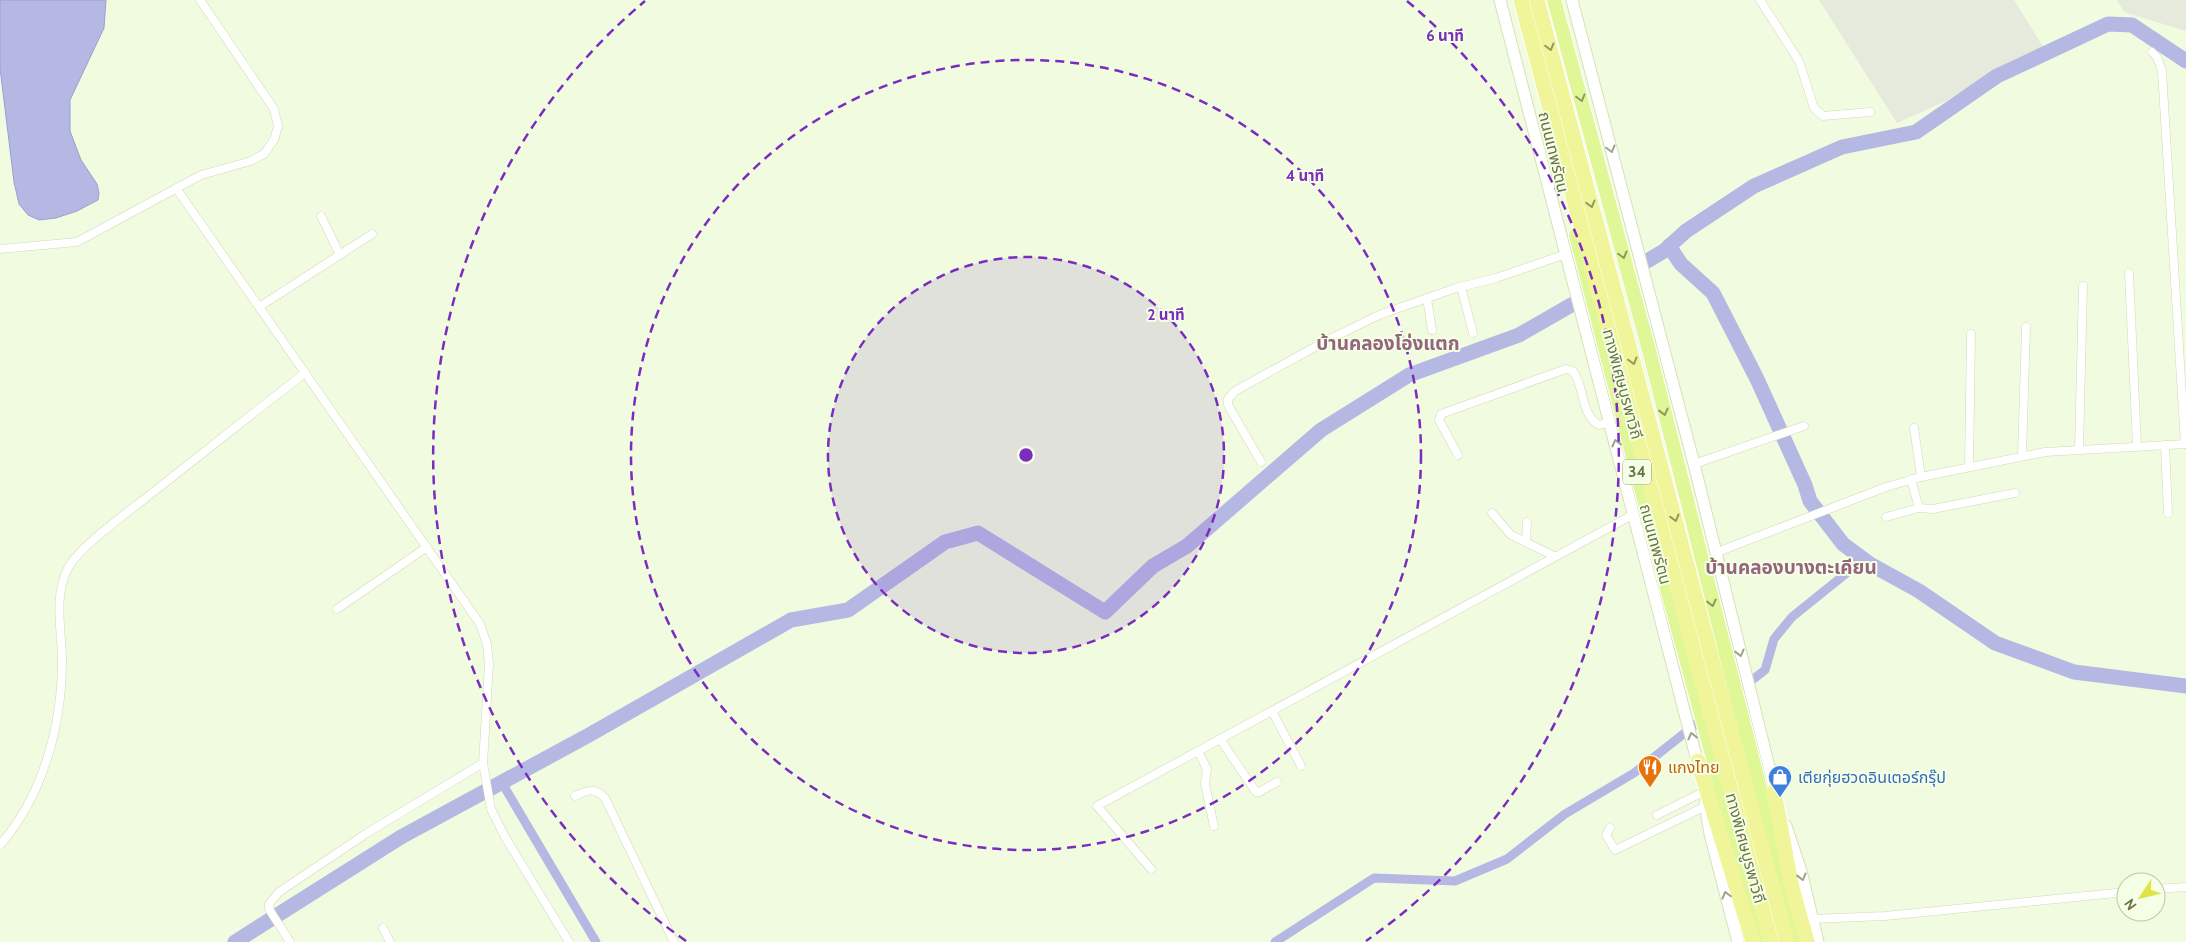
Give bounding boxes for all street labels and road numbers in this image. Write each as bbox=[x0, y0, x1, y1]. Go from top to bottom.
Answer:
street label: ถนนเทพรัตน bbox=[1534, 110, 1573, 195]
street label: ทางพิเศษบูรพาวิถี bbox=[1599, 327, 1646, 441]
road number: 34 bbox=[1623, 460, 1651, 484]
street label: ถนนเทพรัตน bbox=[1636, 502, 1675, 586]
street label: ทางพิเศษบูรพาวิถี bbox=[1722, 791, 1769, 905]

